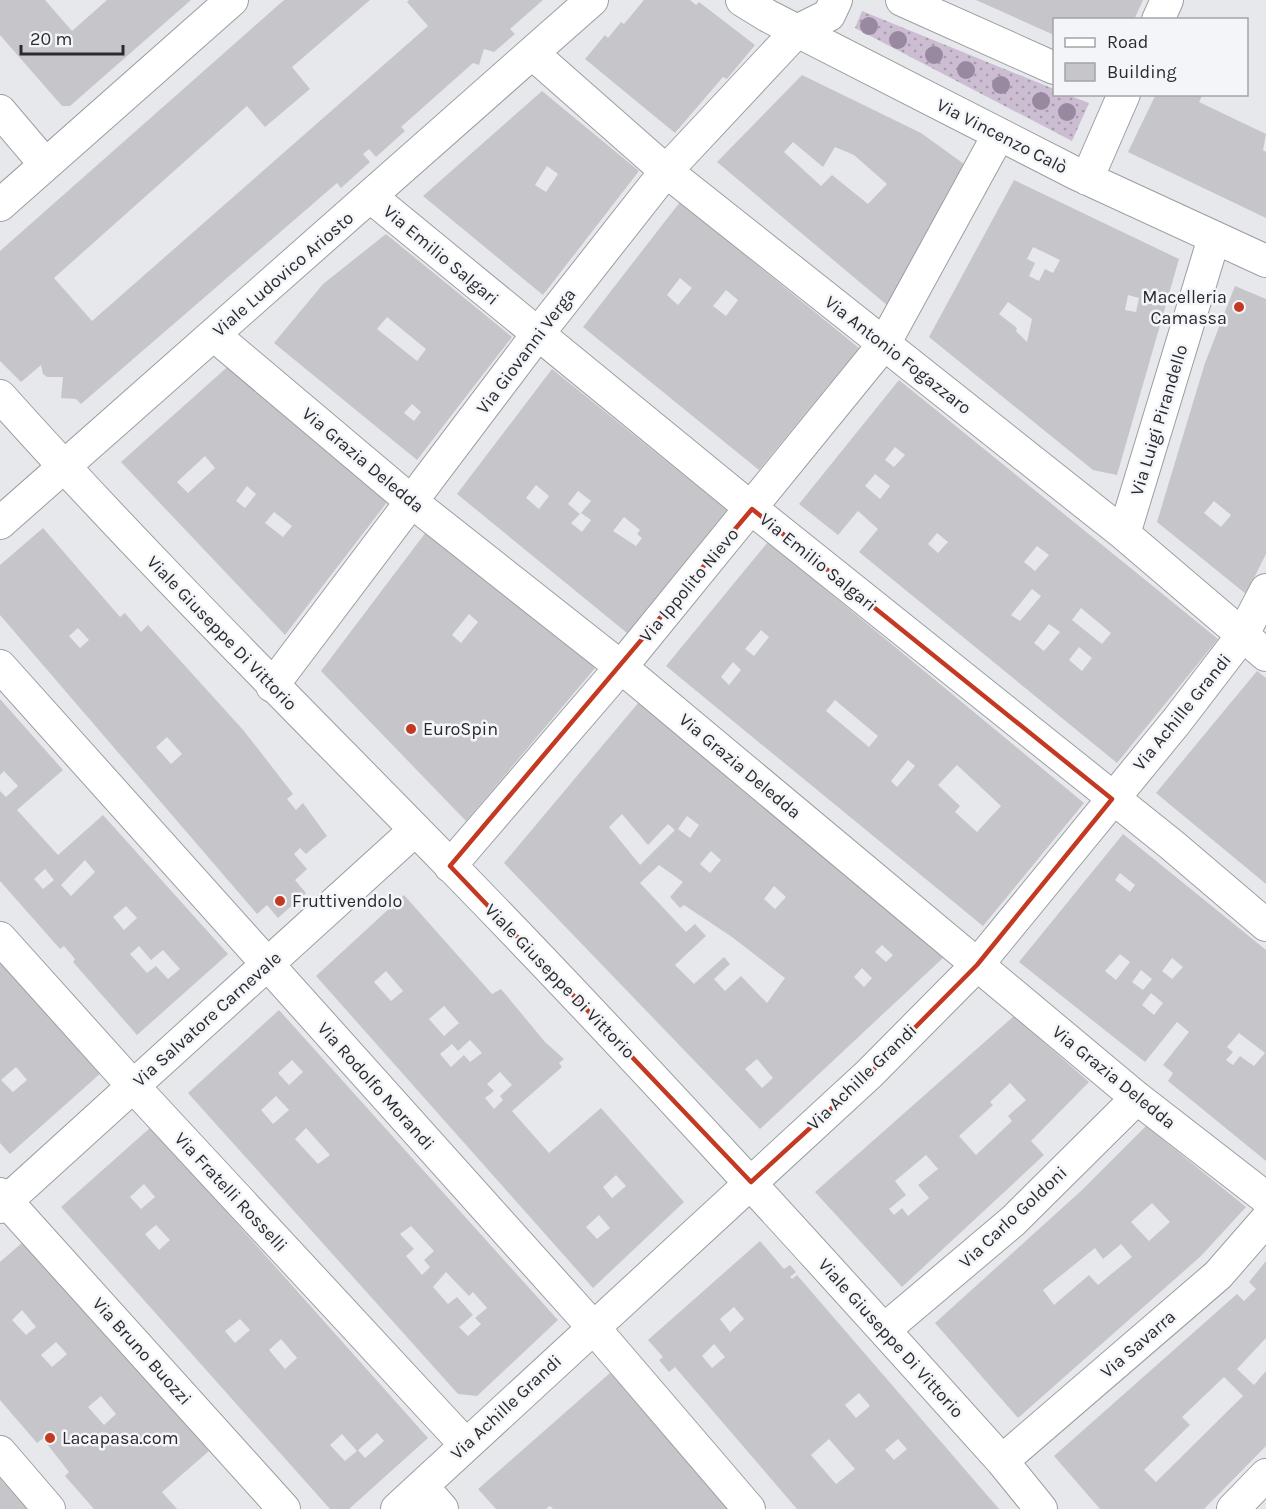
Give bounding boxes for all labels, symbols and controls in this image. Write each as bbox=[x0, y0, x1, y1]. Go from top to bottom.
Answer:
scale bar bbox=[21, 18, 123, 56]
legend bbox=[1053, 18, 1248, 96]
text: 20 m bbox=[30, 28, 72, 50]
text: Road bbox=[1107, 31, 1148, 53]
text: Building bbox=[1107, 61, 1177, 83]
street label: Via Vincenzo Calò bbox=[933, 94, 1071, 178]
street label: Via Emilio Salgari bbox=[379, 200, 503, 310]
street label: Viale Ludovico Ariosto bbox=[208, 207, 358, 341]
street label: Via Giovanni Verga bbox=[472, 284, 580, 418]
place label: Macelleria Camassa bbox=[1142, 286, 1227, 329]
street label: Via Antonio Fogazzaro bbox=[820, 291, 976, 419]
marker: Macelleria Camassa bbox=[1232, 300, 1246, 314]
street label: Via Luigi Pirandello bbox=[1126, 342, 1192, 498]
street label: Via Grazia Deledda bbox=[298, 403, 428, 517]
street label: Via Emilio Salgari bbox=[755, 508, 881, 616]
street label: Via Ippolito Nievo bbox=[635, 523, 743, 647]
street label: Viale Giuseppe Di Vittorio bbox=[142, 551, 302, 715]
street label: Via Achille Grandi bbox=[1128, 649, 1236, 775]
street label: Via Grazia Deledda bbox=[675, 709, 805, 823]
place label: EuroSpin bbox=[423, 718, 498, 740]
marker: EuroSpin bbox=[404, 722, 418, 736]
place label: Fruttivendolo bbox=[292, 890, 402, 912]
marker: Fruttivendolo bbox=[273, 894, 287, 908]
street label: Viale Giuseppe Di Vittorio bbox=[480, 899, 640, 1063]
street label: Via Salvatore Carnevale bbox=[128, 947, 286, 1091]
street label: Via Rodolfo Morandi bbox=[313, 1017, 439, 1155]
street label: Via Achille Grandi bbox=[803, 1019, 921, 1135]
street label: Via Grazia Deledda bbox=[1048, 1020, 1180, 1134]
street label: Via Fratelli Rosselli bbox=[170, 1128, 292, 1256]
street label: Via Carlo Goldoni bbox=[954, 1161, 1072, 1273]
street label: Viale Giuseppe Di Vittorio bbox=[814, 1254, 968, 1422]
street label: Via Bruno Buozzi bbox=[88, 1293, 196, 1409]
street label: Via Savarra bbox=[1096, 1305, 1180, 1383]
street label: Via Achille Grandi bbox=[446, 1350, 566, 1464]
place label: Lacapasa.com bbox=[62, 1427, 179, 1449]
marker: Lacapasa.com bbox=[43, 1431, 57, 1445]

